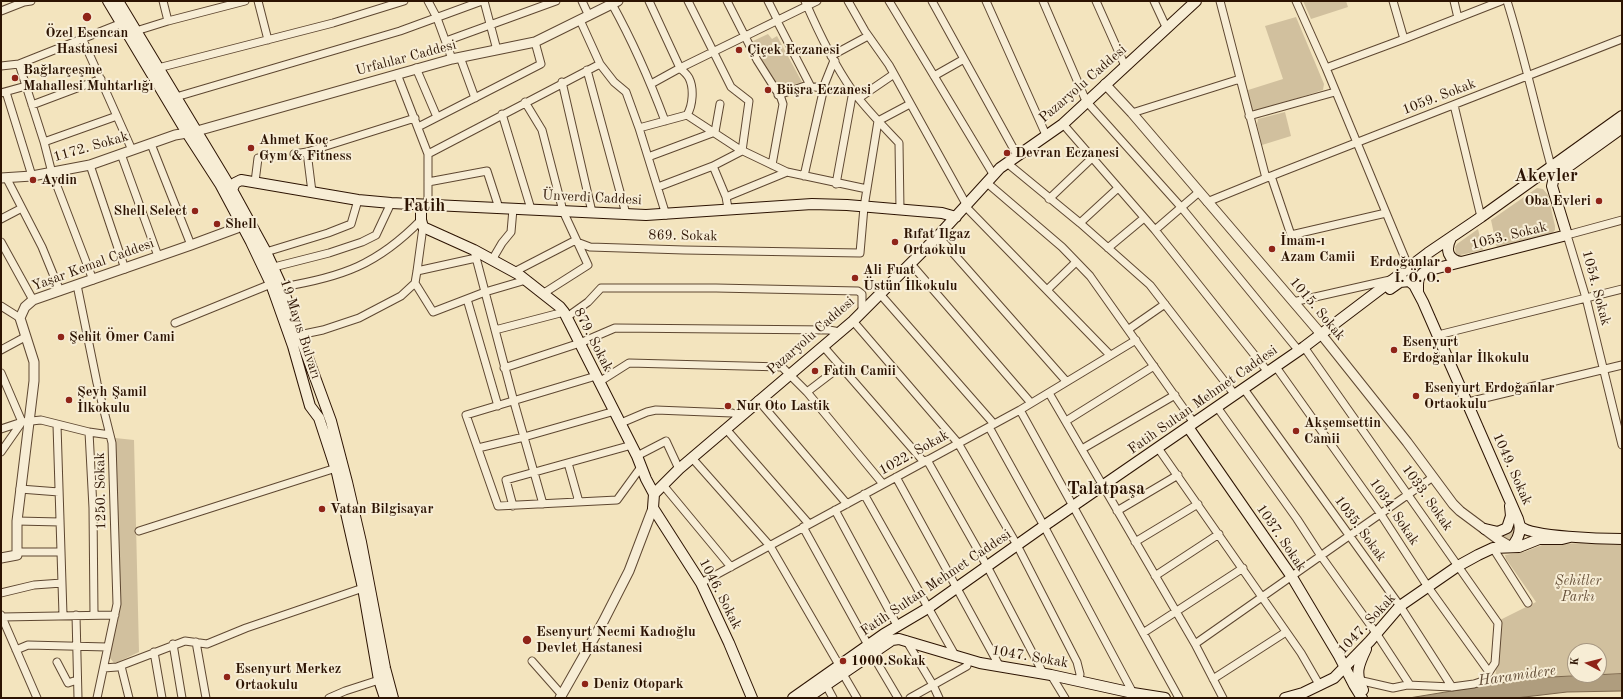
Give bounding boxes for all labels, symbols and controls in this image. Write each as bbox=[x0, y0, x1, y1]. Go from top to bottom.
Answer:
marker: Özel Esencan Hastanesi bbox=[81, 11, 93, 23]
place label: Özel Esencan Hastanesi bbox=[46, 25, 128, 58]
street label: Urfalılar Caddesi bbox=[354, 37, 458, 79]
street label: Pazaryolu Caddesi bbox=[1036, 41, 1130, 127]
place label: Çiçek Eczanesi bbox=[747, 42, 840, 58]
marker: Çiçek Eczanesi bbox=[734, 45, 744, 55]
place label: Bağlarçeşme Mahallesi Muhtarlığı bbox=[23, 62, 153, 94]
marker: Bağlarçeşme Mahallesi Muhtarlığı bbox=[10, 73, 20, 83]
street label: 1059. Sokak bbox=[1400, 75, 1478, 119]
place label: Büşra Eczanesi bbox=[776, 82, 871, 98]
marker: Büşra Eczanesi bbox=[763, 85, 773, 95]
street label: 1172. Sokak bbox=[51, 128, 131, 166]
place label: Ahmet Koç Gym & Fitness bbox=[259, 132, 352, 164]
marker: Ahmet Koç Gym & Fitness bbox=[246, 143, 256, 153]
place label: Devran Eczanesi bbox=[1015, 145, 1119, 161]
marker: Devran Eczanesi bbox=[1002, 148, 1012, 158]
district label: Akevler bbox=[1514, 165, 1578, 187]
place label: Aydin bbox=[41, 172, 77, 188]
marker: Aydin bbox=[28, 175, 38, 185]
street label: Ünverdi Caddesi bbox=[542, 187, 642, 209]
place label: Oba Evleri bbox=[1524, 193, 1591, 209]
district label: Fatih bbox=[403, 195, 445, 217]
marker: Oba Evleri bbox=[1594, 196, 1604, 206]
place label: Shell Select bbox=[113, 203, 187, 219]
marker: Shell Select bbox=[190, 206, 200, 216]
place label: Shell bbox=[225, 216, 257, 232]
street label: 1053. Sokak bbox=[1469, 218, 1549, 254]
marker: Shell bbox=[212, 219, 222, 229]
place label: Rıfat Ilgaz Ortaokulu bbox=[903, 226, 970, 258]
street label: 869. Sokak bbox=[648, 227, 718, 245]
place label: İmam-ı Azam Camii bbox=[1280, 233, 1355, 266]
street label: Yaşar Kemal Caddesi bbox=[30, 235, 156, 295]
marker: Rıfat Ilgaz Ortaokulu bbox=[890, 237, 900, 247]
marker: İmam-ı Azam Camii bbox=[1267, 244, 1277, 254]
street label: 1054. Sokak bbox=[1578, 248, 1614, 328]
place label: Erdoğanlar İ. Ö. O. bbox=[1370, 254, 1440, 286]
place label: Ali Fuat Üstün İlkokulu bbox=[863, 262, 958, 294]
marker: Erdoğanlar İ. Ö. O. bbox=[1443, 265, 1453, 275]
marker: Ali Fuat Üstün İlkokulu bbox=[850, 273, 860, 283]
street label: 1015. Sokak bbox=[1286, 274, 1348, 344]
street label: 19 Mayıs Bulvarı bbox=[276, 277, 324, 381]
street label: Pazaryolu Caddesi bbox=[764, 293, 858, 379]
street label: 879. Sokak bbox=[570, 305, 616, 375]
place label: Şehit Ömer Cami bbox=[69, 329, 175, 345]
marker: Şehit Ömer Cami bbox=[56, 332, 66, 342]
place label: Esenyurt Erdoğanlar İlkokulu bbox=[1402, 334, 1529, 366]
street label: Fatih Sultan Mehmet Caddesi bbox=[1125, 342, 1281, 458]
marker: Esenyurt Erdoğanlar İlkokulu bbox=[1389, 345, 1399, 355]
place label: Fatih Camii bbox=[823, 363, 896, 379]
marker: Fatih Camii bbox=[810, 366, 820, 376]
place label: Esenyurt Erdoğanlar Ortaokulu bbox=[1424, 380, 1555, 412]
place label: Şeyh Şamil İlkokulu bbox=[77, 384, 147, 416]
marker: Esenyurt Erdoğanlar Ortaokulu bbox=[1411, 391, 1421, 401]
marker: Şeyh Şamil İlkokulu bbox=[64, 395, 74, 405]
place label: Nur Oto Lastik bbox=[736, 398, 830, 414]
marker: Nur Oto Lastik bbox=[723, 401, 733, 411]
place label: Akşemsettin Camii bbox=[1304, 415, 1381, 448]
marker: Akşemsettin Camii bbox=[1291, 426, 1301, 436]
street label: 1022. Sokak bbox=[876, 427, 952, 479]
street label: 1049. Sokak bbox=[1489, 430, 1535, 508]
street label: 1250. Sokak bbox=[92, 452, 110, 530]
street label: 1033. Sokak bbox=[1398, 461, 1456, 535]
street label: 1034. Sokak bbox=[1365, 475, 1423, 549]
district label: Talatpaşa bbox=[1067, 478, 1145, 500]
street label: 1035. Sokak bbox=[1330, 493, 1390, 565]
place label: Vatan Bilgisayar bbox=[330, 501, 434, 517]
street label: 1037. Sokak bbox=[1252, 501, 1310, 575]
marker: Vatan Bilgisayar bbox=[317, 504, 327, 514]
street label: Fatih Sultan Mehmet Caddesi bbox=[857, 526, 1015, 640]
street label: 1046. Sokak bbox=[695, 556, 745, 632]
park label: Şehitler Parkı bbox=[1555, 573, 1601, 606]
street label: 1047. Sokak bbox=[1334, 590, 1400, 658]
place label: Esenyurt Necmi Kadıoğlu Devlet Hastanesi bbox=[536, 624, 696, 656]
marker: Esenyurt Necmi Kadıoğlu Devlet Hastanesi bbox=[521, 634, 533, 646]
street label: 1047. Sokak bbox=[990, 642, 1070, 672]
north arrow bbox=[1567, 643, 1607, 683]
place label: 1000.Sokak bbox=[851, 653, 926, 669]
marker: 1000.Sokak bbox=[838, 656, 848, 666]
text: K bbox=[1570, 657, 1582, 666]
place label: Esenyurt Merkez Ortaokulu bbox=[235, 661, 341, 694]
water label: Haramidere bbox=[1477, 662, 1557, 690]
marker: Esenyurt Merkez Ortaokulu bbox=[222, 672, 232, 682]
place label: Deniz Otopark bbox=[593, 676, 684, 692]
marker: Deniz Otopark bbox=[580, 679, 590, 689]

